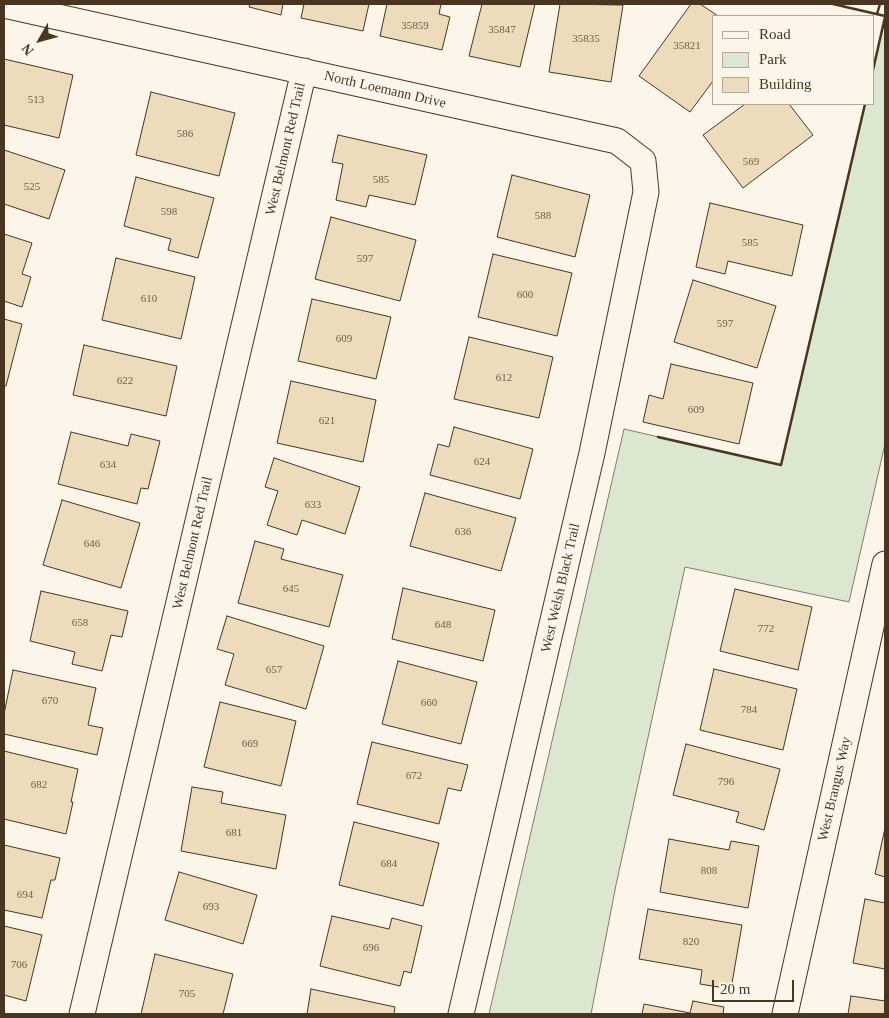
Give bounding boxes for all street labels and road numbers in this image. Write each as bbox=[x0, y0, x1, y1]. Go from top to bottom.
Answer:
street label: North Loemann Drive bbox=[323, 68, 447, 112]
street label: West Belmont Red Trail bbox=[263, 81, 309, 217]
street label: West Belmont Red Trail bbox=[170, 475, 216, 611]
street label: West Welsh Black Trail bbox=[538, 522, 584, 654]
street label: West Brangus Way bbox=[815, 735, 855, 843]

